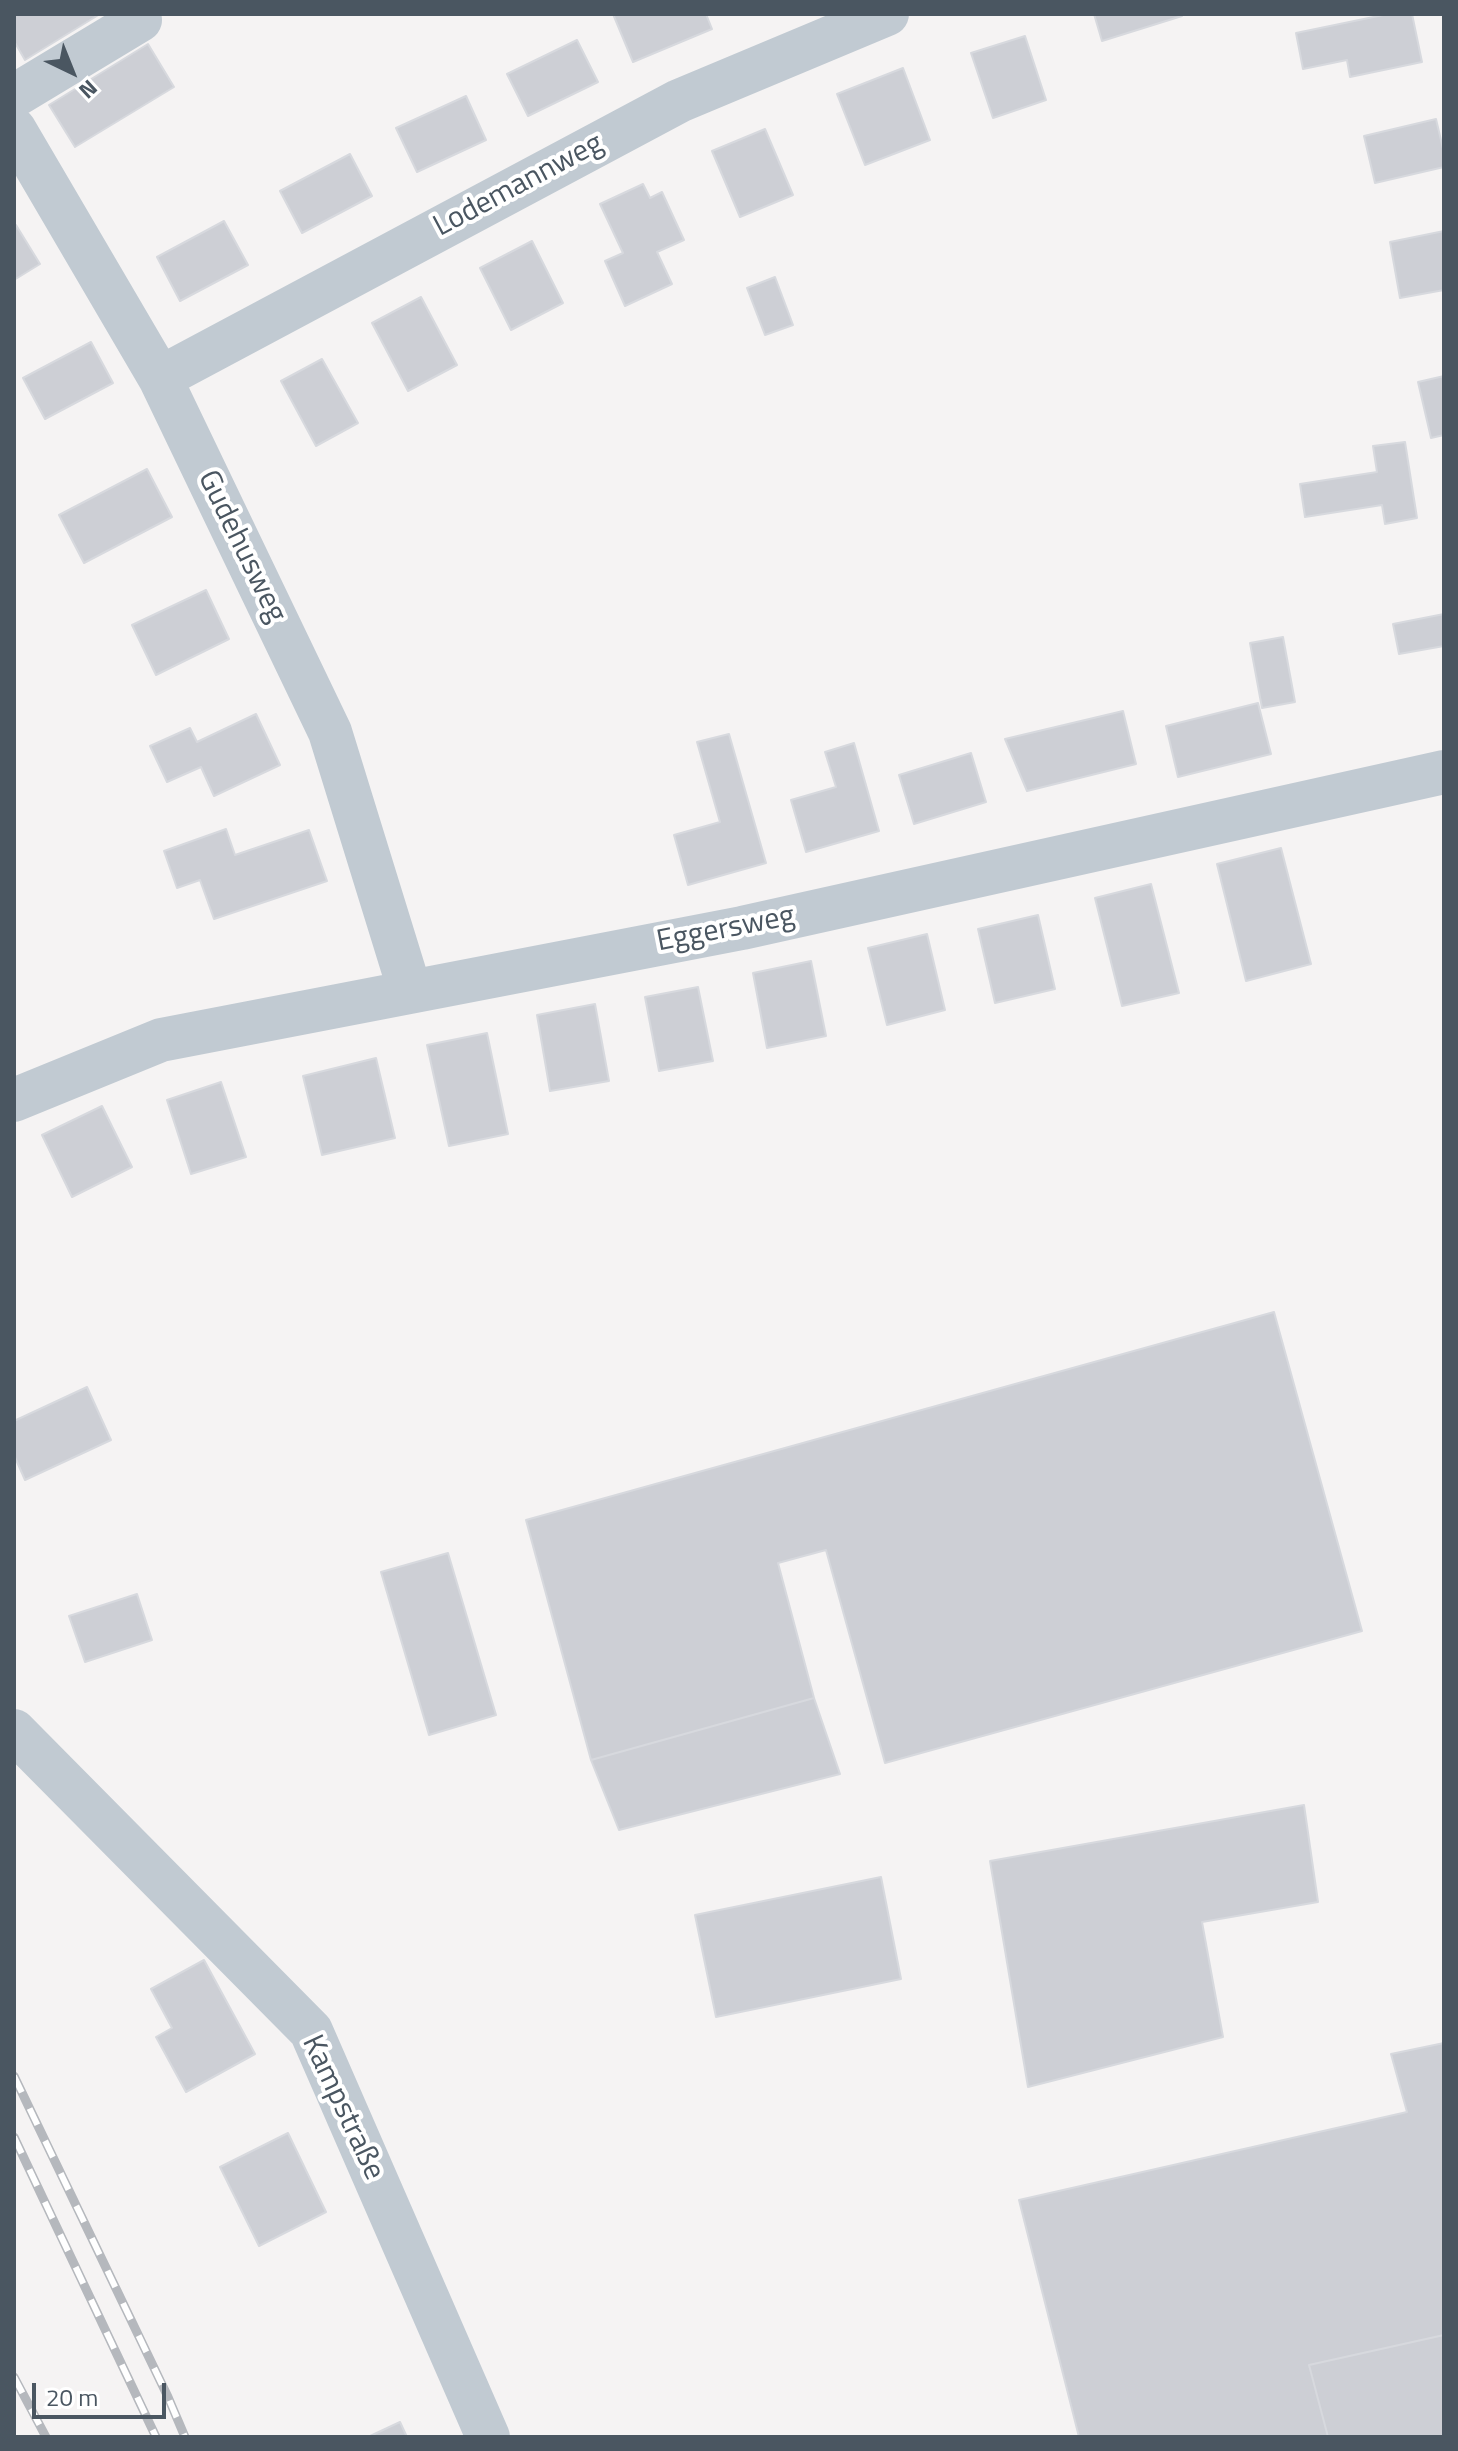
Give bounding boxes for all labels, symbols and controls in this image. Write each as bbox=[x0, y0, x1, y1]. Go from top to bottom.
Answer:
north arrow bbox=[32, 32, 112, 112]
text: N bbox=[71, 72, 106, 107]
street label: Lodemannweg bbox=[428, 126, 610, 246]
street label: Gudehusweg bbox=[189, 465, 293, 629]
street label: Eggersweg bbox=[654, 899, 798, 961]
street label: Kampstraße bbox=[293, 2030, 391, 2186]
scale bar bbox=[36, 2367, 170, 2417]
text: 20 m bbox=[46, 2379, 98, 2415]

